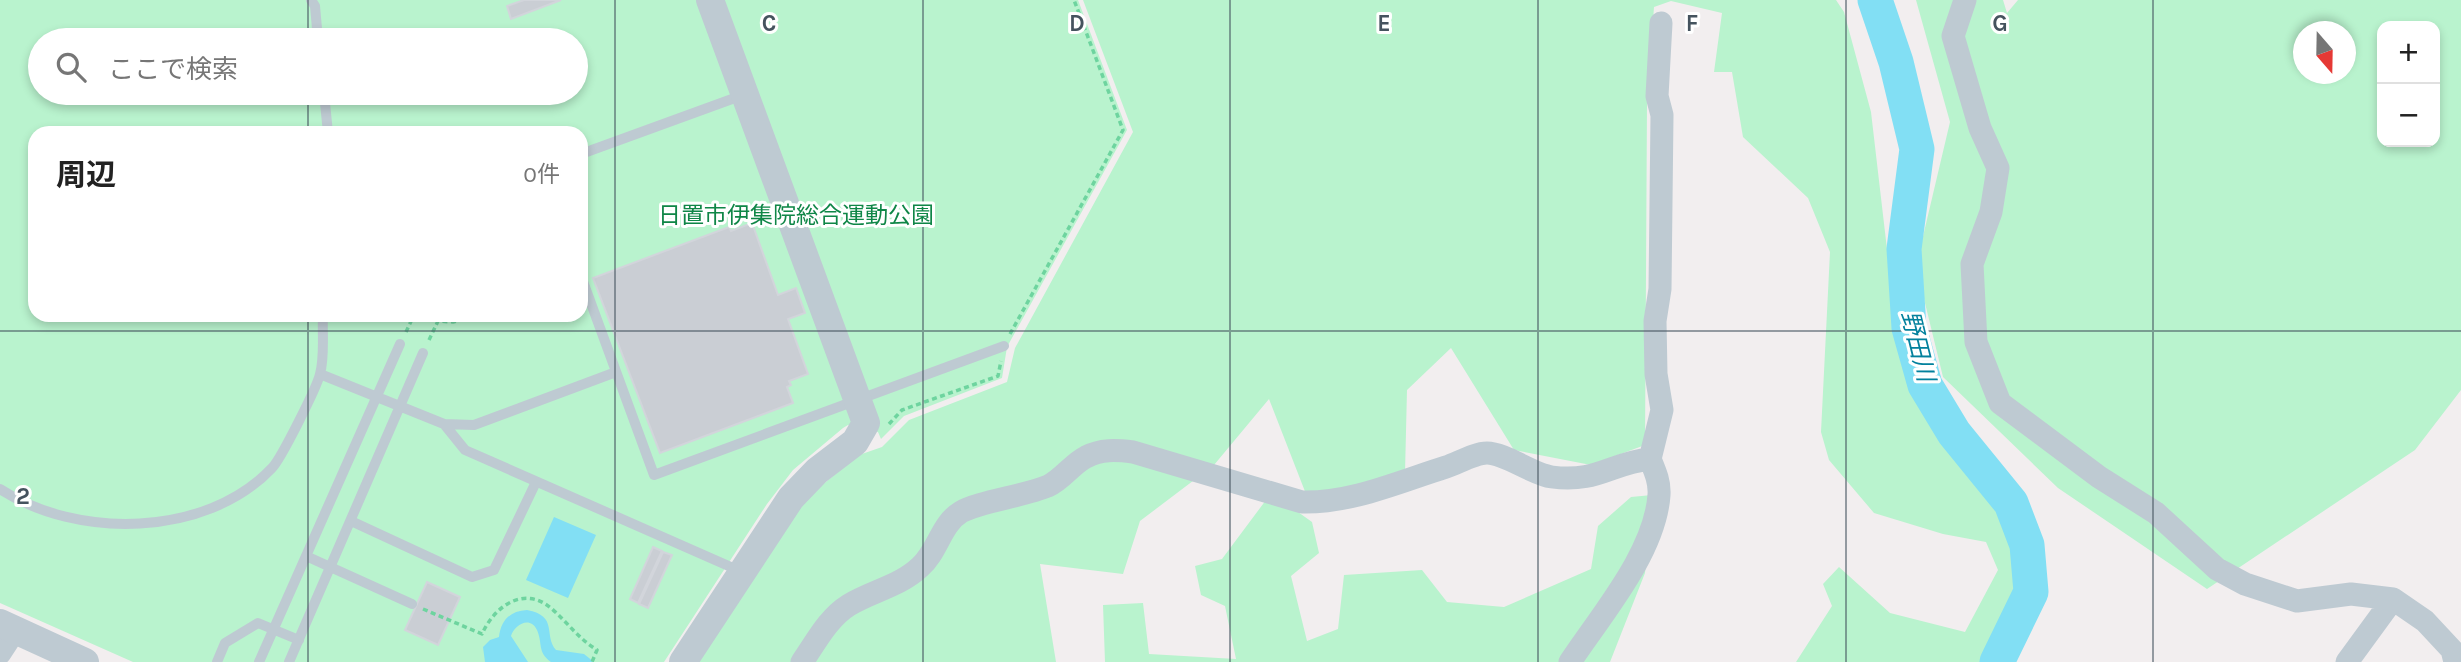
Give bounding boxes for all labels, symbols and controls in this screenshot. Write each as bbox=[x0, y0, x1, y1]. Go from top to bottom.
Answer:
text: C bbox=[762, 10, 776, 37]
text: D bbox=[1069, 10, 1085, 37]
text: E bbox=[1377, 10, 1391, 37]
text: F bbox=[1686, 10, 1698, 37]
text: G bbox=[1992, 10, 2008, 37]
north arrow bbox=[2293, 21, 2356, 84]
map controls bbox=[2377, 21, 2440, 147]
button: + bbox=[2377, 21, 2440, 84]
search box bbox=[28, 28, 588, 105]
icon: search bbox=[52, 48, 90, 86]
text: ここで検索 bbox=[108, 54, 238, 85]
button: − bbox=[2377, 84, 2440, 147]
text: 周辺 bbox=[56, 157, 116, 193]
text: 0件 bbox=[523, 161, 560, 188]
park label: 日置市伊集院総合運動公園 bbox=[658, 202, 934, 229]
water label: 野田川 bbox=[1896, 308, 1941, 387]
text: 2 bbox=[16, 483, 30, 510]

